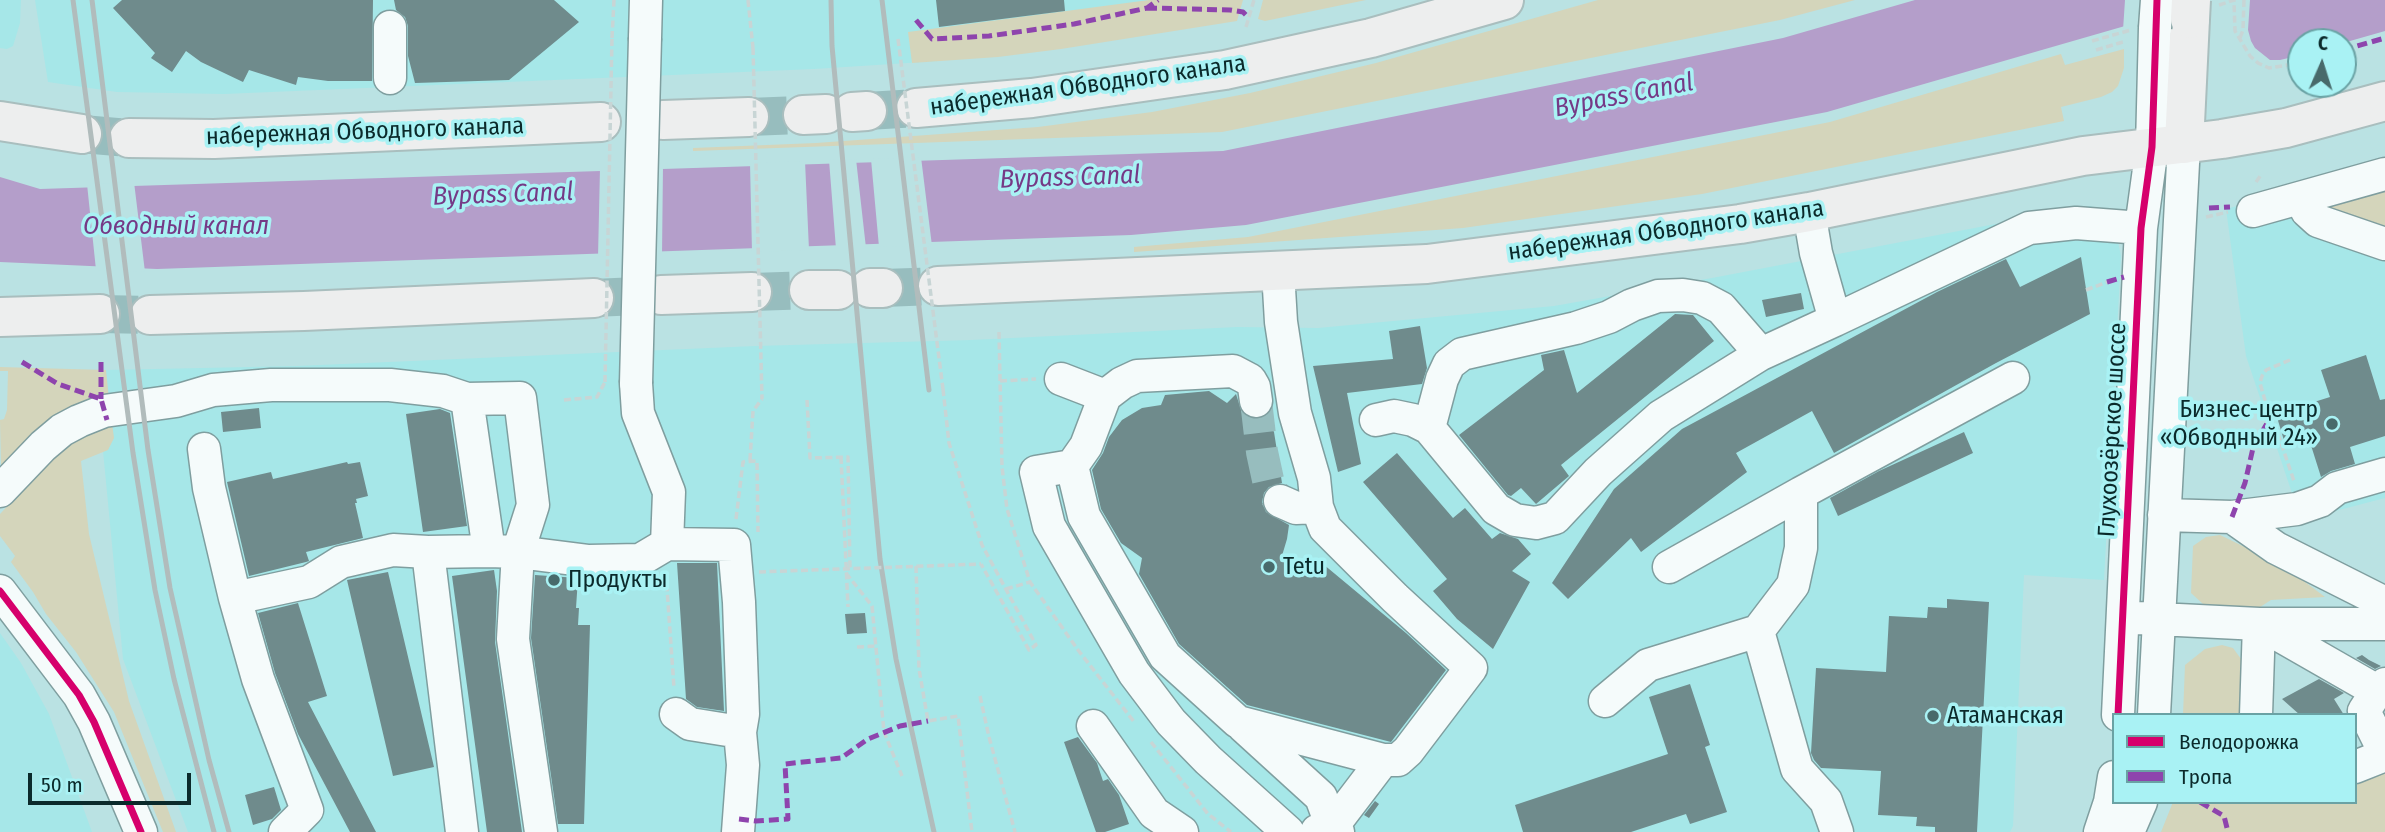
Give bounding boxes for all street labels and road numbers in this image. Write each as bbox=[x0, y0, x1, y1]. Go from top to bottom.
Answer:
street label: набережная Обводного канала bbox=[928, 50, 1248, 122]
street label: набережная Обводного канала bbox=[205, 112, 525, 152]
street label: набережная Обводного канала bbox=[1506, 195, 1826, 267]
street label: Глухоозёрское шоссе bbox=[2093, 322, 2133, 538]

